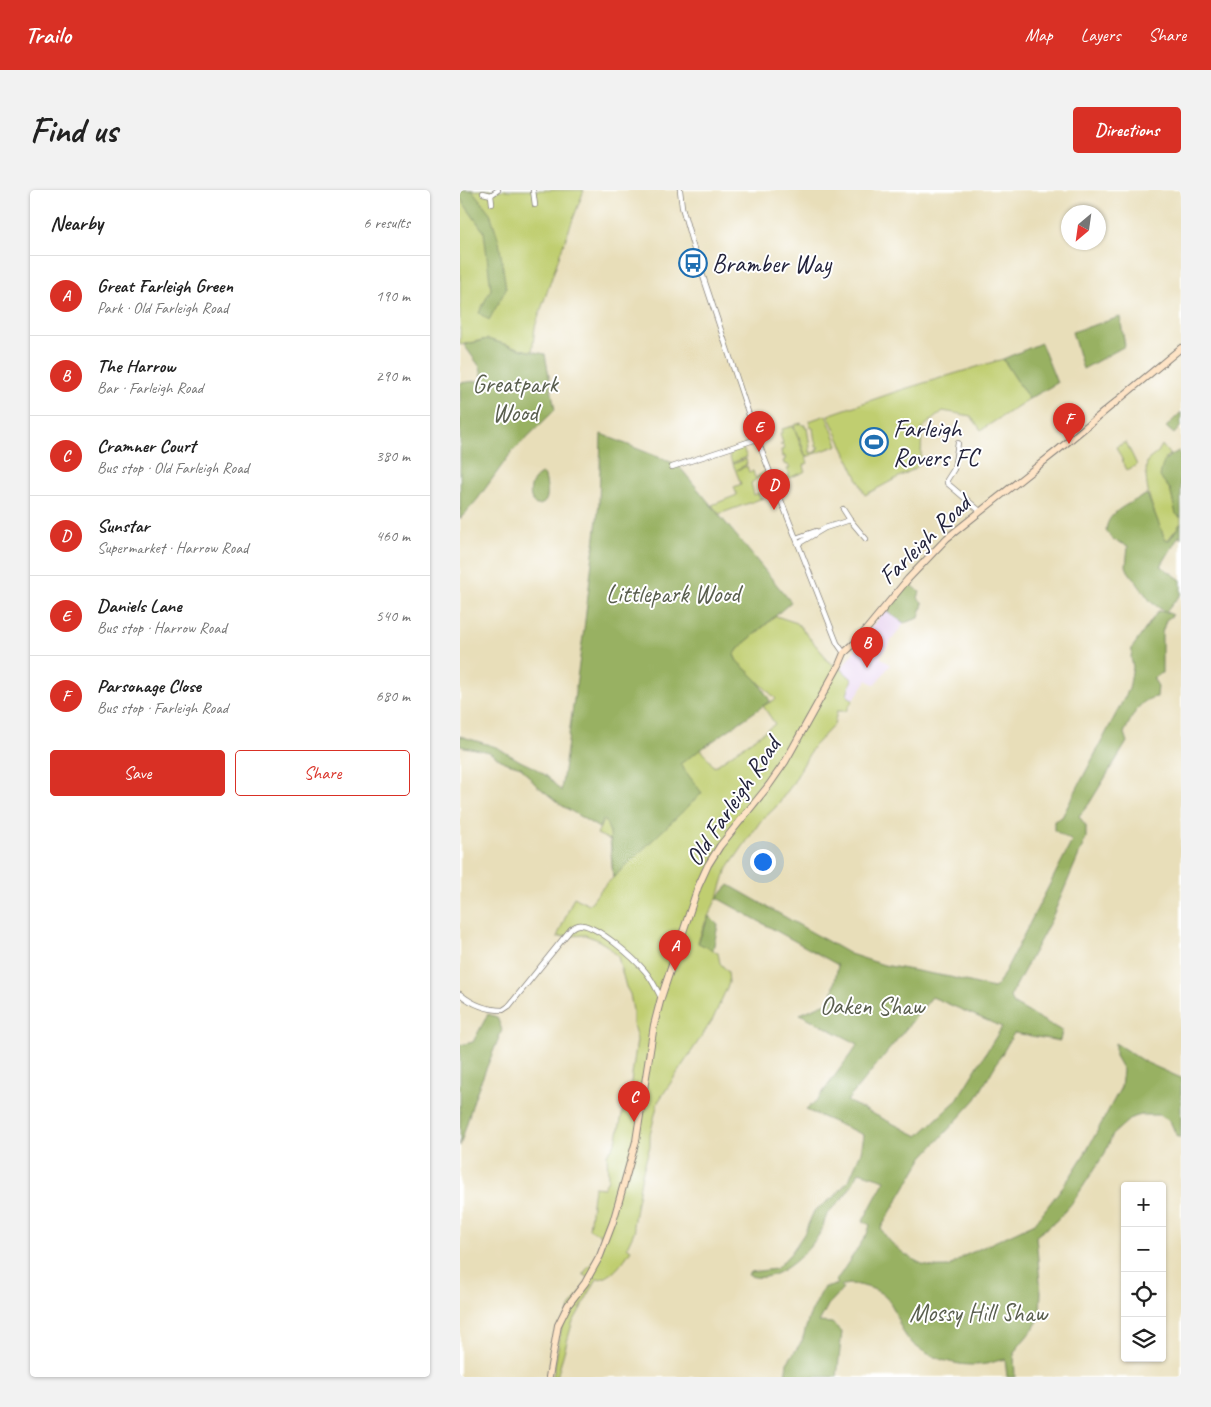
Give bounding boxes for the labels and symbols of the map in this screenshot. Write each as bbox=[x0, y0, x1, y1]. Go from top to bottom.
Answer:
north arrow bbox=[1061, 205, 1106, 250]
bus stop icon: Bramber Way bbox=[678, 248, 708, 278]
place label: Bramber Way bbox=[712, 248, 832, 280]
park label: Greatpark Wood bbox=[472, 368, 560, 429]
pin: F bbox=[1053, 403, 1085, 444]
pin: E bbox=[743, 411, 775, 452]
place label: Farleigh Rovers FC bbox=[893, 413, 981, 474]
sports icon: Farleigh Rovers FC bbox=[859, 427, 889, 457]
pin: D bbox=[758, 469, 790, 510]
street label: Farleigh Road bbox=[872, 485, 981, 591]
park label: Littlepark Wood bbox=[606, 578, 744, 610]
pin: B bbox=[851, 627, 883, 668]
street label: Old Farleigh Road bbox=[678, 728, 790, 872]
your location bbox=[750, 849, 776, 875]
pin: A bbox=[659, 930, 691, 971]
park label: Oaken Shaw bbox=[820, 990, 926, 1022]
pin: C bbox=[618, 1081, 650, 1122]
park label: Mossy Hill Shaw bbox=[909, 1297, 1049, 1329]

